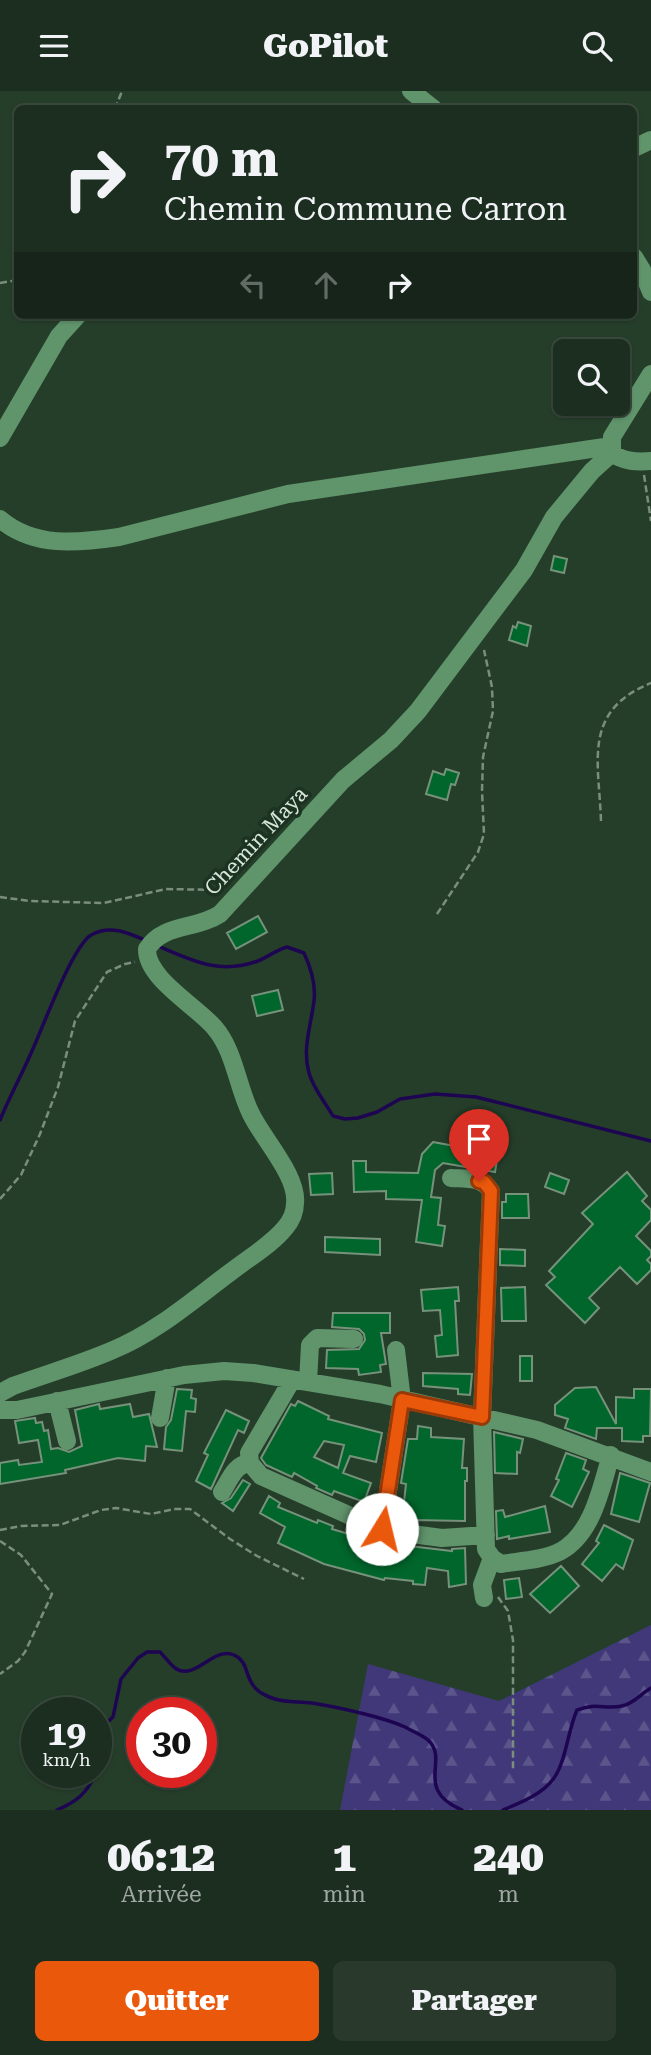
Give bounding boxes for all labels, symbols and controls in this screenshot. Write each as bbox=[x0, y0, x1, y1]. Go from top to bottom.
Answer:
icon: menu bbox=[35, 27, 73, 65]
text: GoPilot bbox=[263, 27, 388, 65]
icon: search bbox=[578, 27, 616, 65]
text: 70 m bbox=[164, 131, 279, 188]
icon: right bbox=[49, 133, 140, 224]
text: Chemin Commune Carron bbox=[164, 190, 567, 228]
icon: left bbox=[234, 266, 272, 304]
icon: ahead bbox=[307, 266, 345, 304]
icon: right bbox=[380, 266, 418, 304]
map controls bbox=[553, 339, 630, 416]
button: search bbox=[553, 339, 630, 416]
street label: Chemin Maya bbox=[200, 782, 313, 900]
pin bbox=[449, 1109, 509, 1181]
icon: arrive bbox=[460, 1120, 498, 1158]
position arrow bbox=[345, 1492, 419, 1566]
speed limit sign: 30 bbox=[126, 1697, 217, 1788]
text: 19 bbox=[47, 1713, 86, 1754]
text: km/h bbox=[42, 1749, 91, 1770]
text: 06:12 bbox=[107, 1832, 215, 1881]
text: 1 bbox=[332, 1832, 356, 1881]
text: 240 bbox=[473, 1832, 544, 1881]
text: Arrivée bbox=[121, 1881, 202, 1908]
text: min bbox=[323, 1881, 366, 1908]
text: m bbox=[498, 1881, 519, 1908]
button: Quitter bbox=[35, 1961, 319, 2041]
button: Partager bbox=[333, 1961, 616, 2041]

